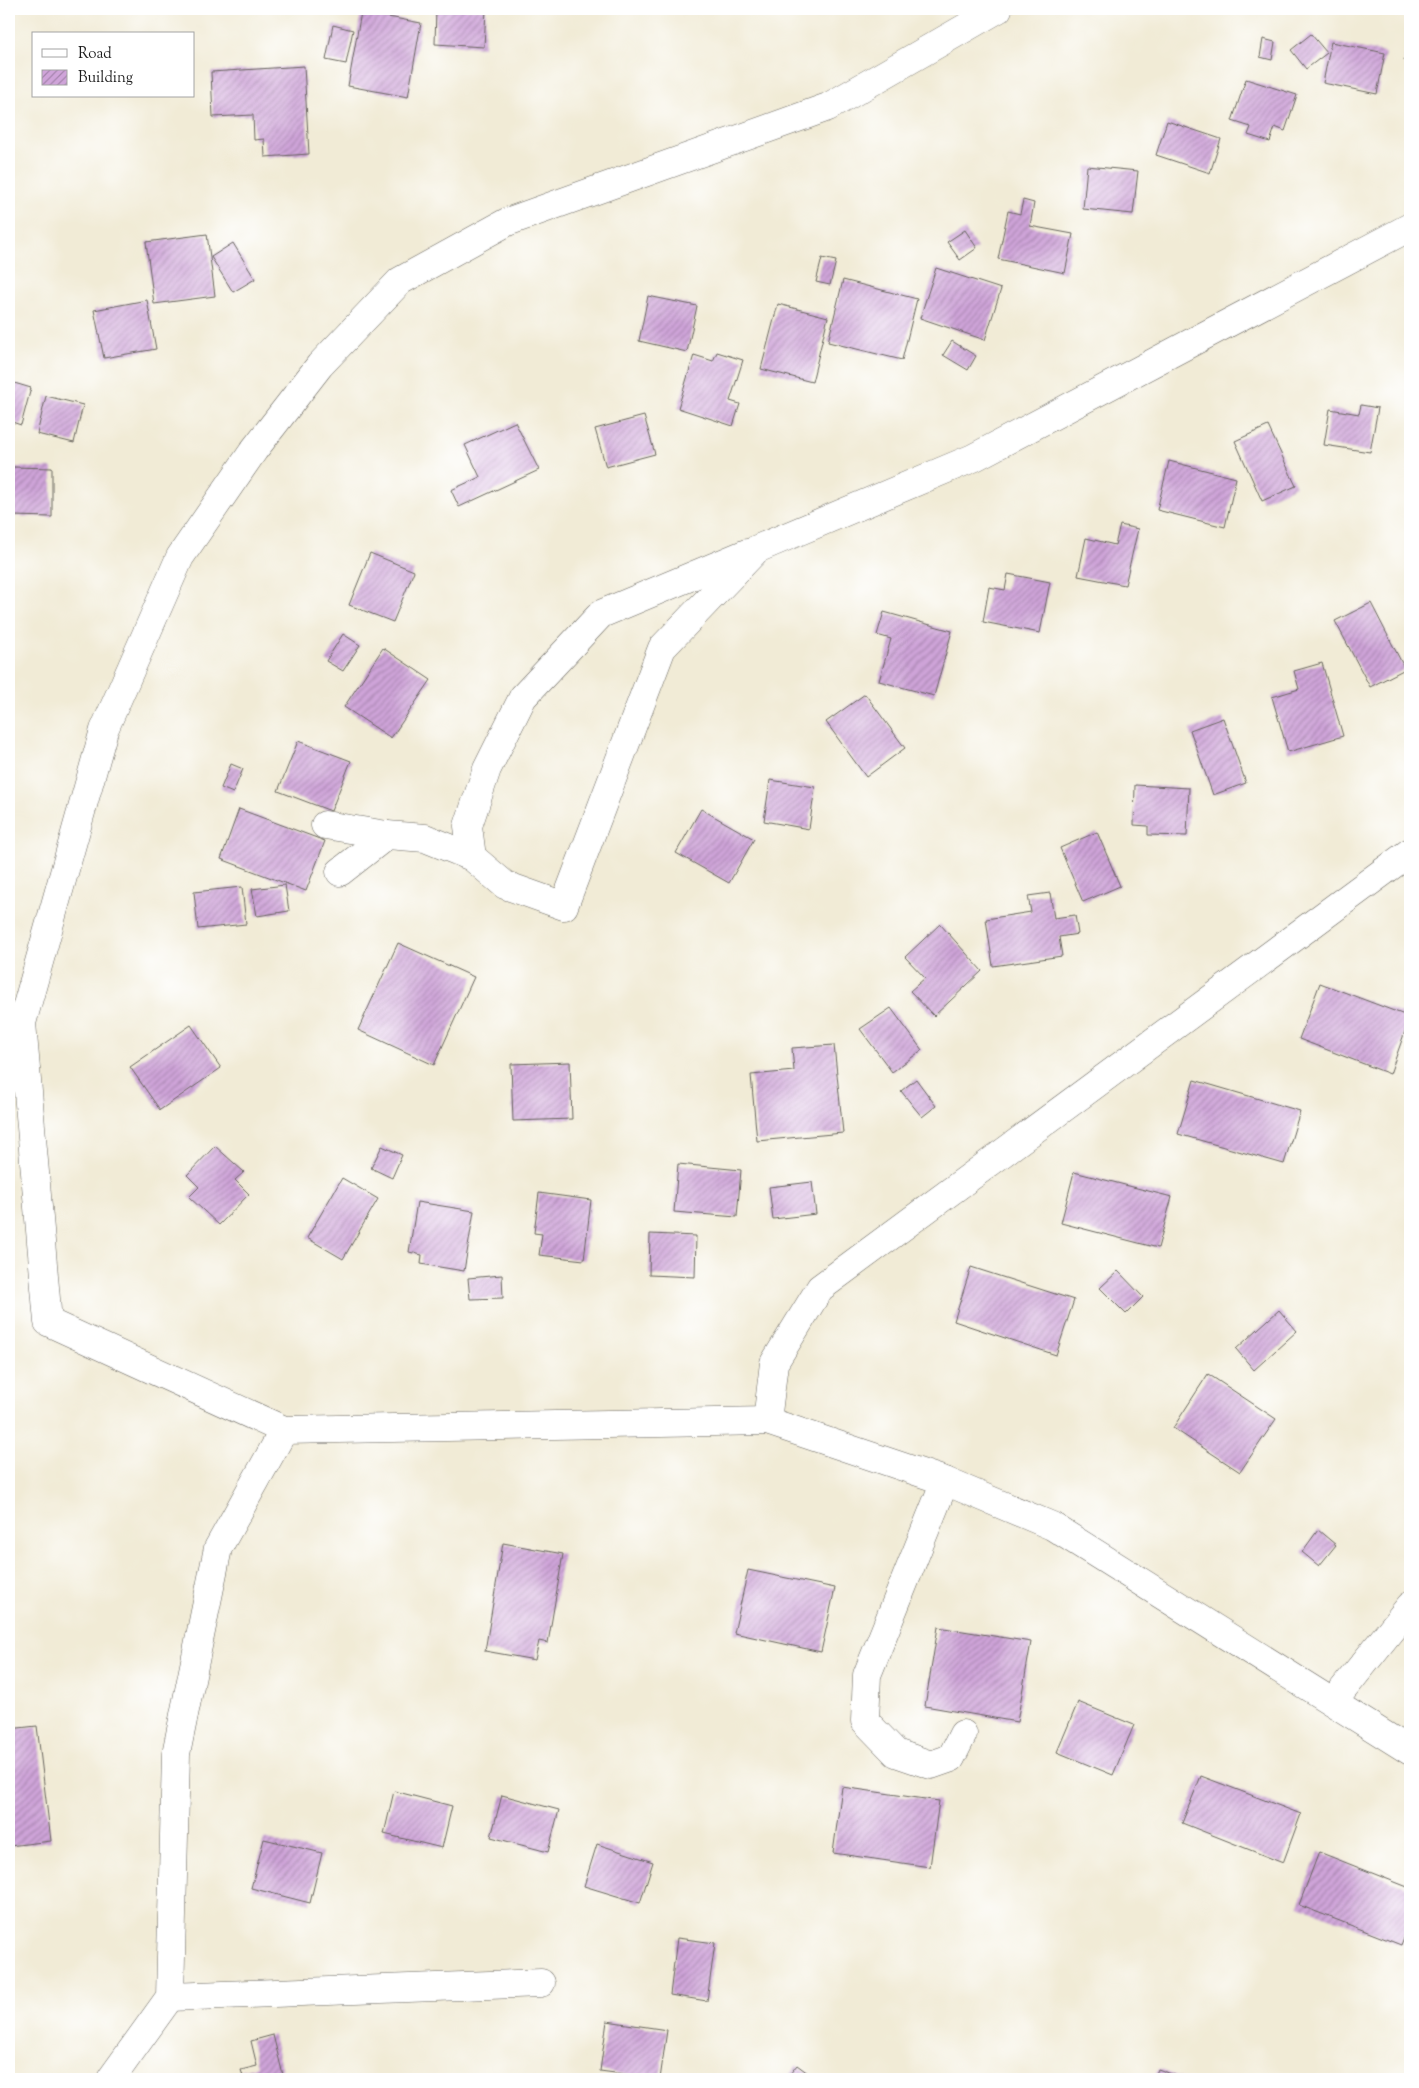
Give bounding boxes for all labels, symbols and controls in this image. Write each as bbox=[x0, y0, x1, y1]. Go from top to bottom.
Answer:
legend bbox=[32, 32, 195, 98]
text: Road bbox=[78, 44, 112, 65]
text: Building bbox=[78, 68, 133, 89]

